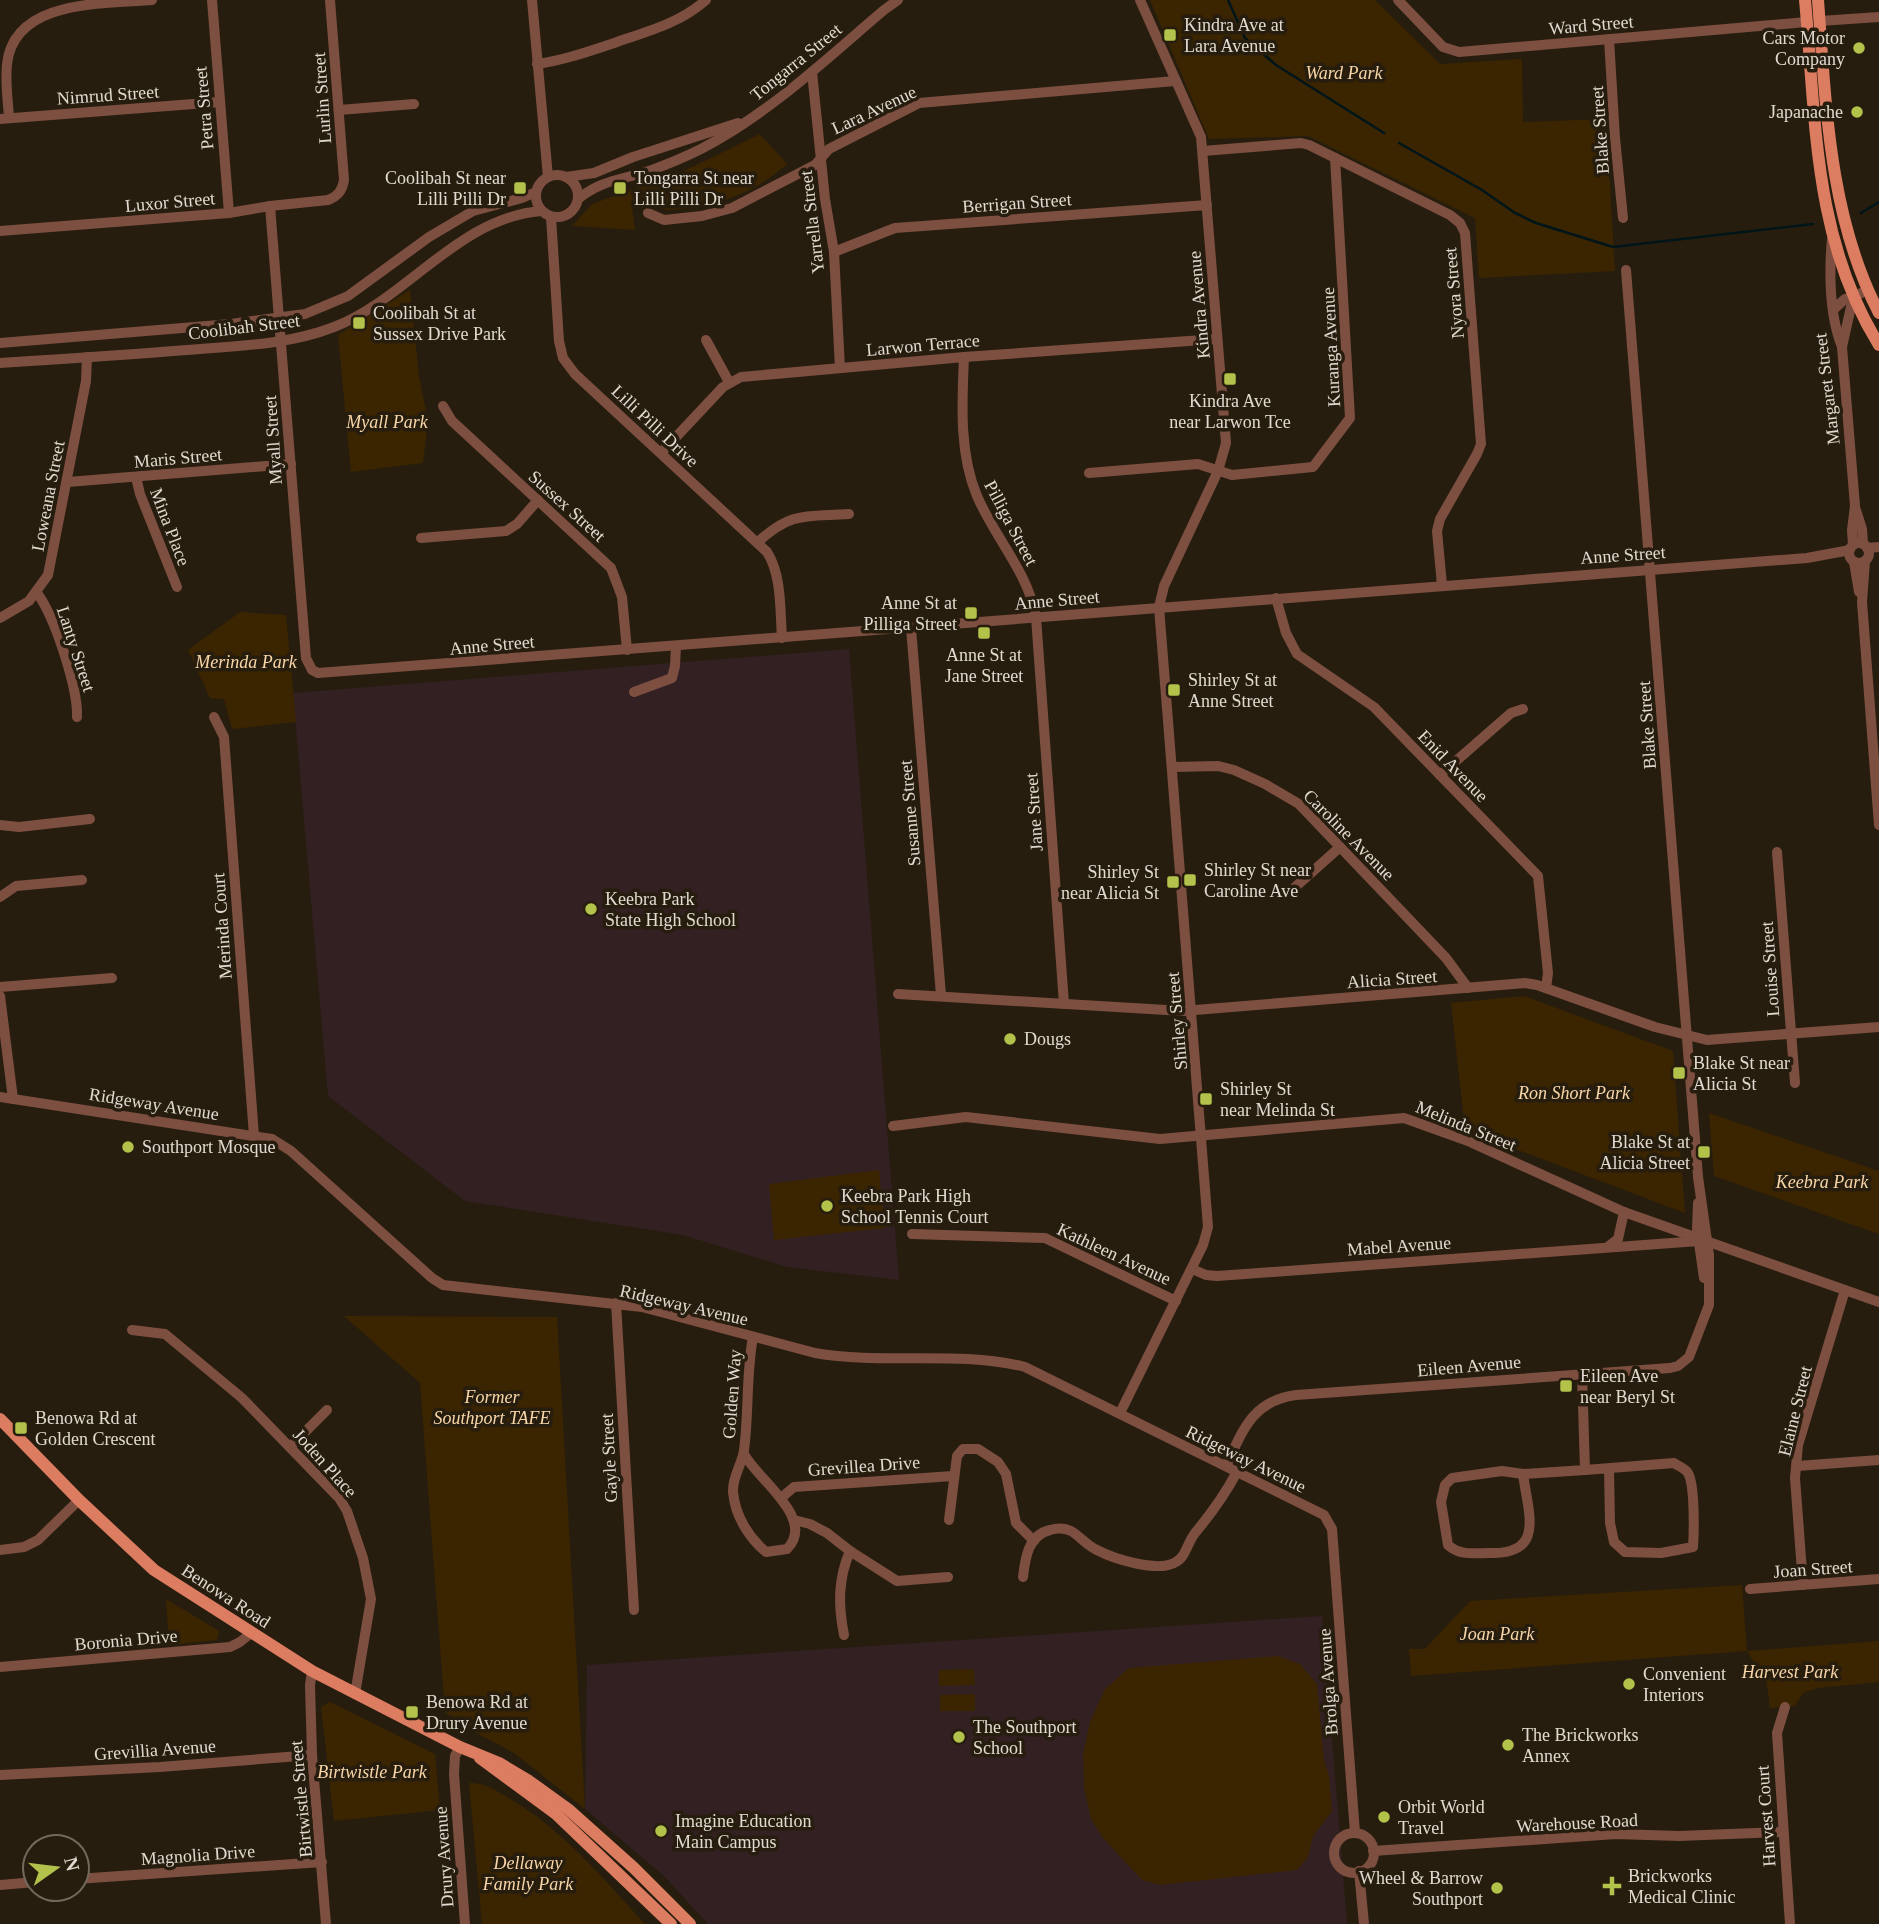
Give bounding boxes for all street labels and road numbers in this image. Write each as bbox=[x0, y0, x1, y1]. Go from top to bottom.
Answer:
street label: Ward Street bbox=[1548, 11, 1634, 39]
street label: Tongarra Street bbox=[746, 19, 846, 105]
street label: Lurlin Street bbox=[309, 52, 335, 144]
street label: Petra Street bbox=[190, 66, 218, 150]
street label: Nimrud Street bbox=[56, 81, 160, 109]
street label: Lara Avenue bbox=[828, 82, 920, 138]
street label: Blake Street bbox=[1587, 85, 1613, 175]
street label: Yarrella Street bbox=[796, 169, 828, 275]
street label: Luxor Street bbox=[124, 188, 216, 216]
street label: Berrigan Street bbox=[962, 189, 1072, 217]
street label: Nyora Street bbox=[1440, 247, 1468, 339]
street label: Kindra Avenue bbox=[1184, 250, 1214, 360]
street label: Kuranga Avenue bbox=[1318, 286, 1344, 408]
street label: Coolibah Street bbox=[187, 310, 301, 344]
street label: Larwon Terrace bbox=[865, 330, 981, 360]
street label: Margaret Street bbox=[1810, 332, 1844, 446]
street label: Lilli Pilli Drive bbox=[608, 381, 702, 471]
street label: Myall Street bbox=[260, 395, 286, 485]
street label: Loweana Street bbox=[27, 439, 69, 553]
street label: Maris Street bbox=[133, 444, 223, 472]
street label: Sussex Street bbox=[524, 466, 610, 546]
street label: Pilliga Street bbox=[980, 477, 1042, 569]
street label: Mina Place bbox=[146, 485, 194, 569]
street label: Anne Street bbox=[1580, 542, 1666, 568]
street label: Anne Street bbox=[1014, 586, 1100, 614]
street label: Lanty Street bbox=[53, 604, 99, 694]
street label: Anne Street bbox=[449, 631, 535, 659]
street label: Blake Street bbox=[1634, 680, 1660, 770]
street label: Enid Avenue bbox=[1414, 726, 1492, 806]
street label: Susanne Street bbox=[895, 759, 925, 867]
street label: Jane Street bbox=[1021, 772, 1047, 852]
street label: Caroline Avenue bbox=[1299, 785, 1399, 885]
street label: Merinda Court bbox=[208, 872, 236, 980]
street label: Louise Street bbox=[1757, 921, 1783, 1017]
street label: Alicia Street bbox=[1346, 966, 1438, 992]
street label: Shirley Street bbox=[1163, 971, 1191, 1071]
street label: Ridgeway Avenue bbox=[88, 1084, 220, 1124]
street label: Melinda Street bbox=[1413, 1097, 1519, 1155]
street label: Kathleen Avenue bbox=[1054, 1219, 1174, 1289]
street label: Mabel Avenue bbox=[1346, 1232, 1452, 1260]
street label: Ridgeway Avenue bbox=[618, 1281, 750, 1329]
street label: Golden Way bbox=[719, 1349, 745, 1439]
street label: Eileen Avenue bbox=[1416, 1351, 1522, 1380]
street label: Elaine Street bbox=[1774, 1364, 1816, 1458]
street label: Gayle Street bbox=[597, 1413, 621, 1503]
street label: Ridgeway Avenue bbox=[1183, 1421, 1309, 1497]
street label: Joden Place bbox=[289, 1425, 361, 1501]
street label: Grevillea Drive bbox=[807, 1452, 921, 1480]
street label: Joan Street bbox=[1773, 1556, 1853, 1582]
street label: Benowa Road bbox=[178, 1560, 274, 1632]
street label: Boronia Drive bbox=[74, 1626, 178, 1654]
street label: Brolga Avenue bbox=[1314, 1628, 1342, 1736]
street label: Grevillia Avenue bbox=[93, 1736, 217, 1764]
street label: Birtwistle Street bbox=[286, 1740, 316, 1858]
street label: Harvest Court bbox=[1752, 1765, 1780, 1867]
street label: Drury Avenue bbox=[430, 1806, 458, 1908]
street label: Warehouse Road bbox=[1516, 1810, 1638, 1836]
street label: Magnolia Drive bbox=[140, 1841, 256, 1869]

